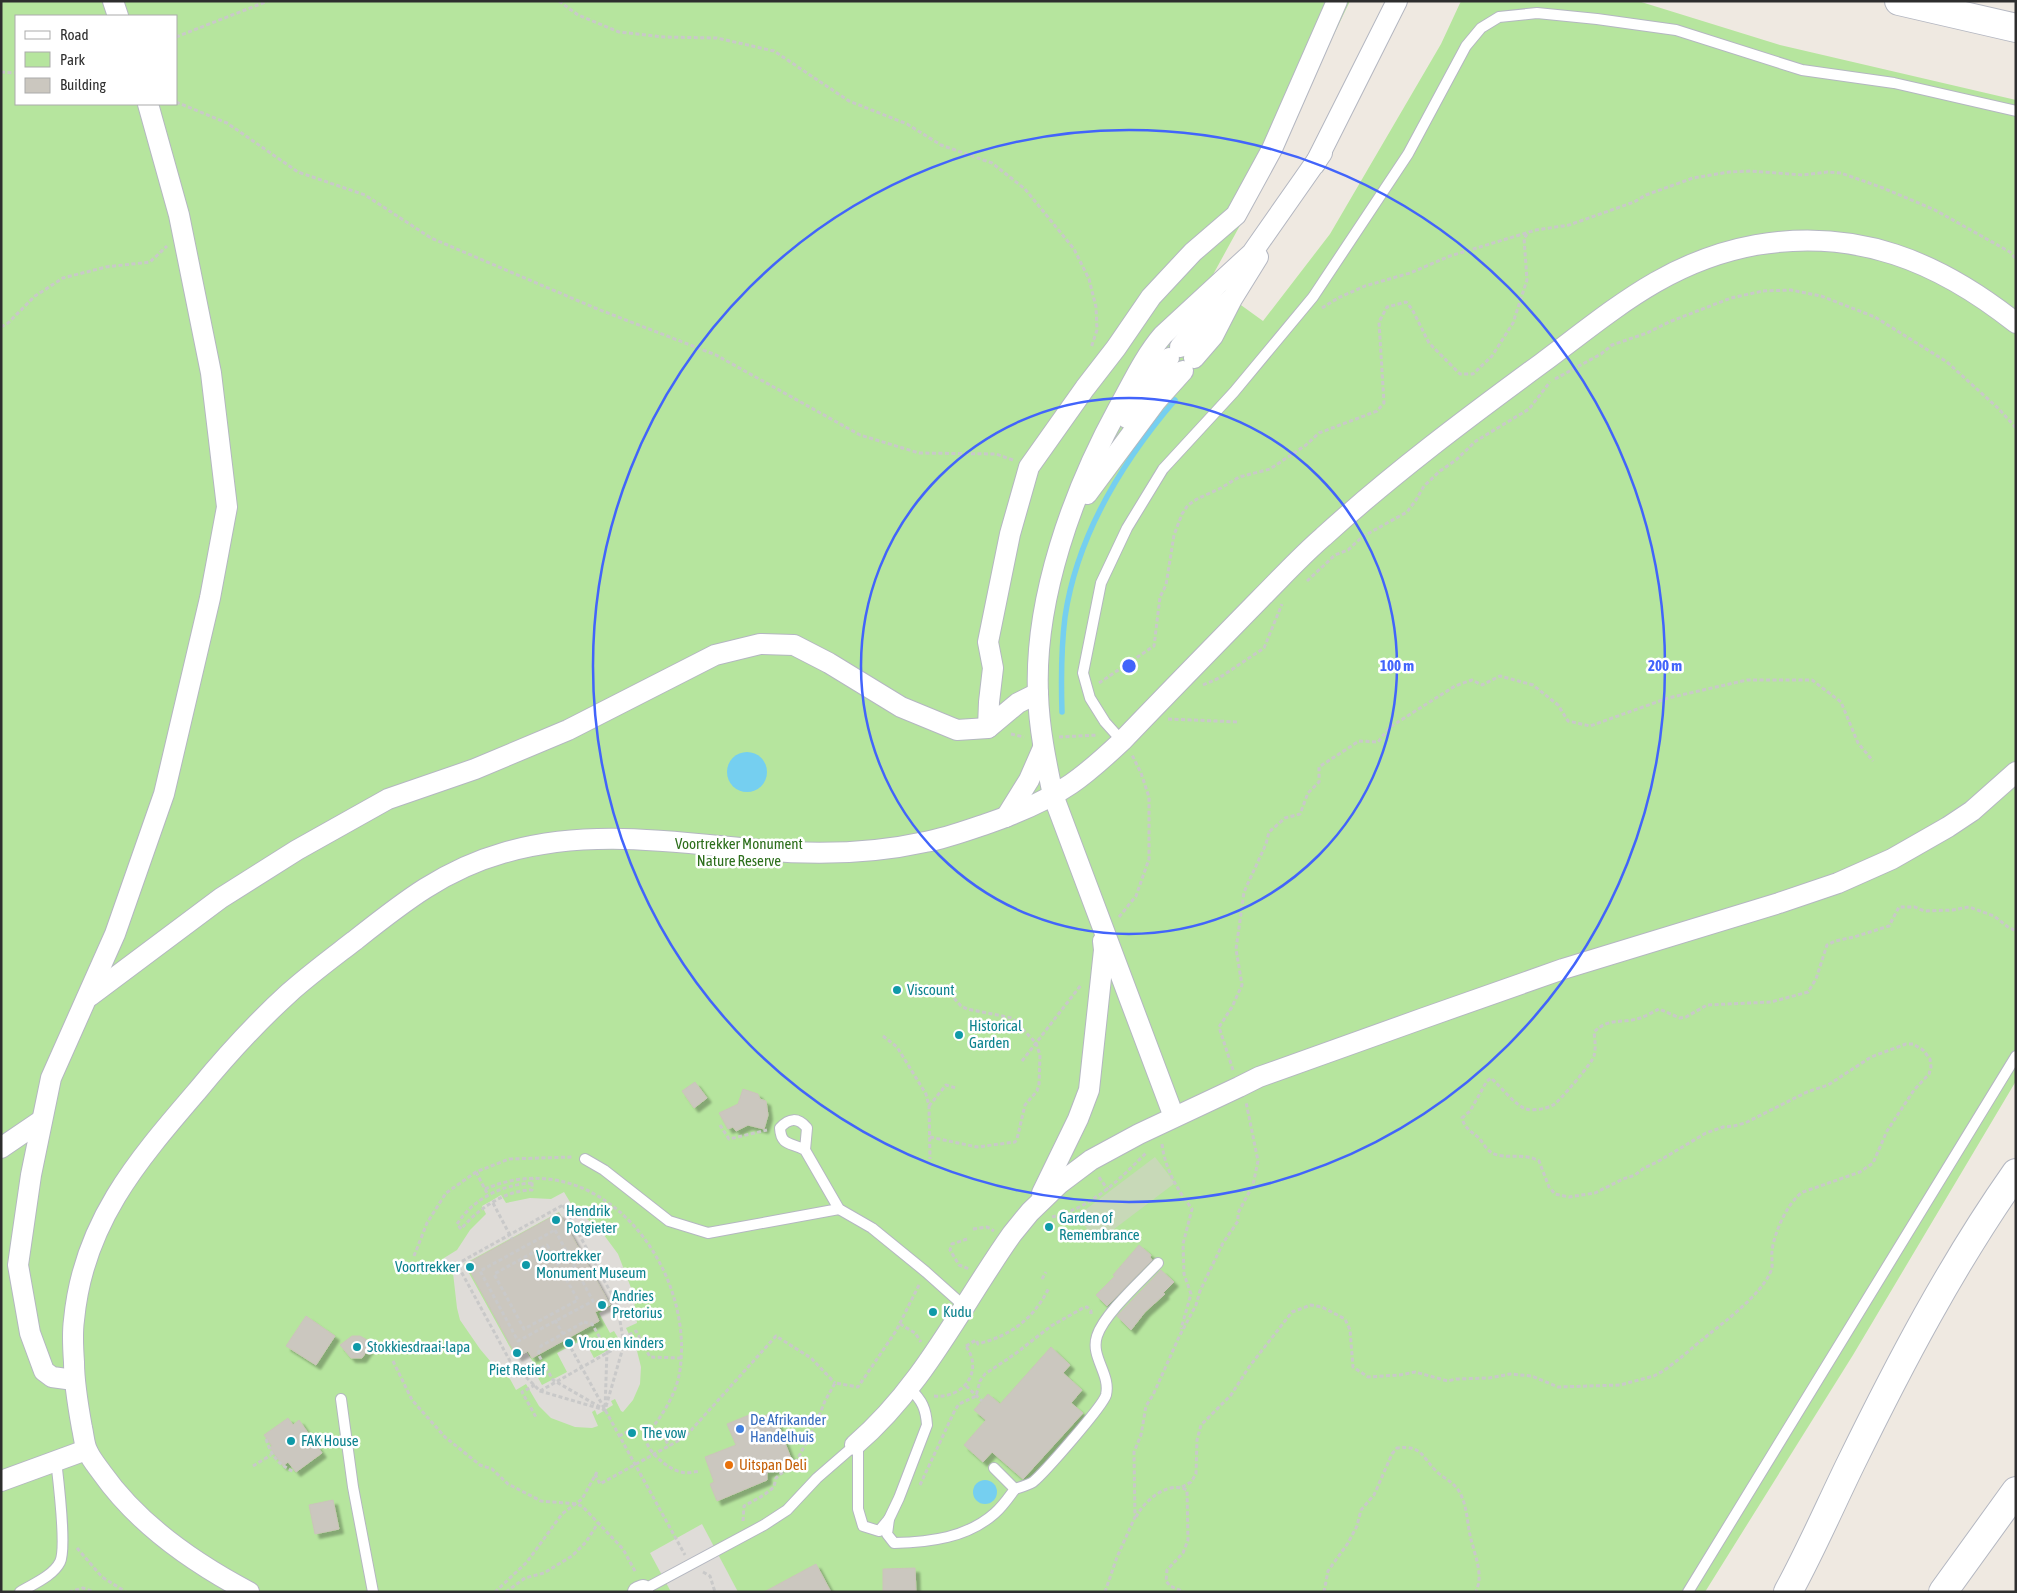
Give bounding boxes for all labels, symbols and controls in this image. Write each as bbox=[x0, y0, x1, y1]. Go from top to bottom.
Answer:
legend bbox=[15, 15, 178, 105]
text: Road bbox=[60, 26, 89, 43]
text: Park bbox=[60, 51, 85, 68]
text: Building bbox=[60, 76, 106, 93]
centre of rings bbox=[1120, 657, 1138, 675]
text: 100 m bbox=[1380, 657, 1414, 674]
text: 200 m bbox=[1648, 657, 1682, 674]
park label: Voortrekker Monument Nature Reserve bbox=[675, 835, 803, 869]
place label: Viscount bbox=[907, 981, 955, 998]
marker: Viscount bbox=[891, 984, 903, 996]
place label: Historical Garden bbox=[969, 1017, 1022, 1051]
marker: Historical Garden bbox=[953, 1029, 965, 1041]
place label: Hendrik Potgieter bbox=[566, 1202, 617, 1236]
place label: Garden of Remembrance bbox=[1059, 1209, 1140, 1243]
marker: Hendrik Potgieter bbox=[550, 1214, 562, 1226]
marker: Garden of Remembrance bbox=[1043, 1221, 1055, 1233]
place label: Voortrekker Monument Museum bbox=[536, 1247, 646, 1281]
place label: Voortrekker bbox=[395, 1258, 461, 1275]
marker: Voortrekker Monument Museum bbox=[520, 1259, 532, 1271]
marker: Voortrekker bbox=[464, 1261, 476, 1273]
place label: Andries Pretorius bbox=[612, 1287, 662, 1321]
marker: Andries Pretorius bbox=[596, 1299, 608, 1311]
place label: Kudu bbox=[943, 1303, 972, 1320]
marker: Kudu bbox=[927, 1306, 939, 1318]
place label: Vrou en kinders bbox=[579, 1334, 664, 1351]
marker: Vrou en kinders bbox=[563, 1337, 575, 1349]
place label: Stokkiesdraai-lapa bbox=[367, 1338, 470, 1355]
marker: Stokkiesdraai-lapa bbox=[351, 1341, 363, 1353]
marker: Piet Retief bbox=[511, 1347, 523, 1359]
place label: Piet Retief bbox=[489, 1361, 545, 1378]
place label: De Afrikander Handelhuis bbox=[750, 1411, 826, 1445]
marker: De Afrikander Handelhuis bbox=[734, 1423, 746, 1435]
place label: The vow bbox=[642, 1424, 686, 1441]
marker: The vow bbox=[626, 1427, 638, 1439]
place label: FAK House bbox=[301, 1432, 359, 1449]
marker: FAK House bbox=[285, 1435, 297, 1447]
place label: Uitspan Deli bbox=[739, 1456, 807, 1473]
marker: Uitspan Deli bbox=[723, 1459, 735, 1471]

